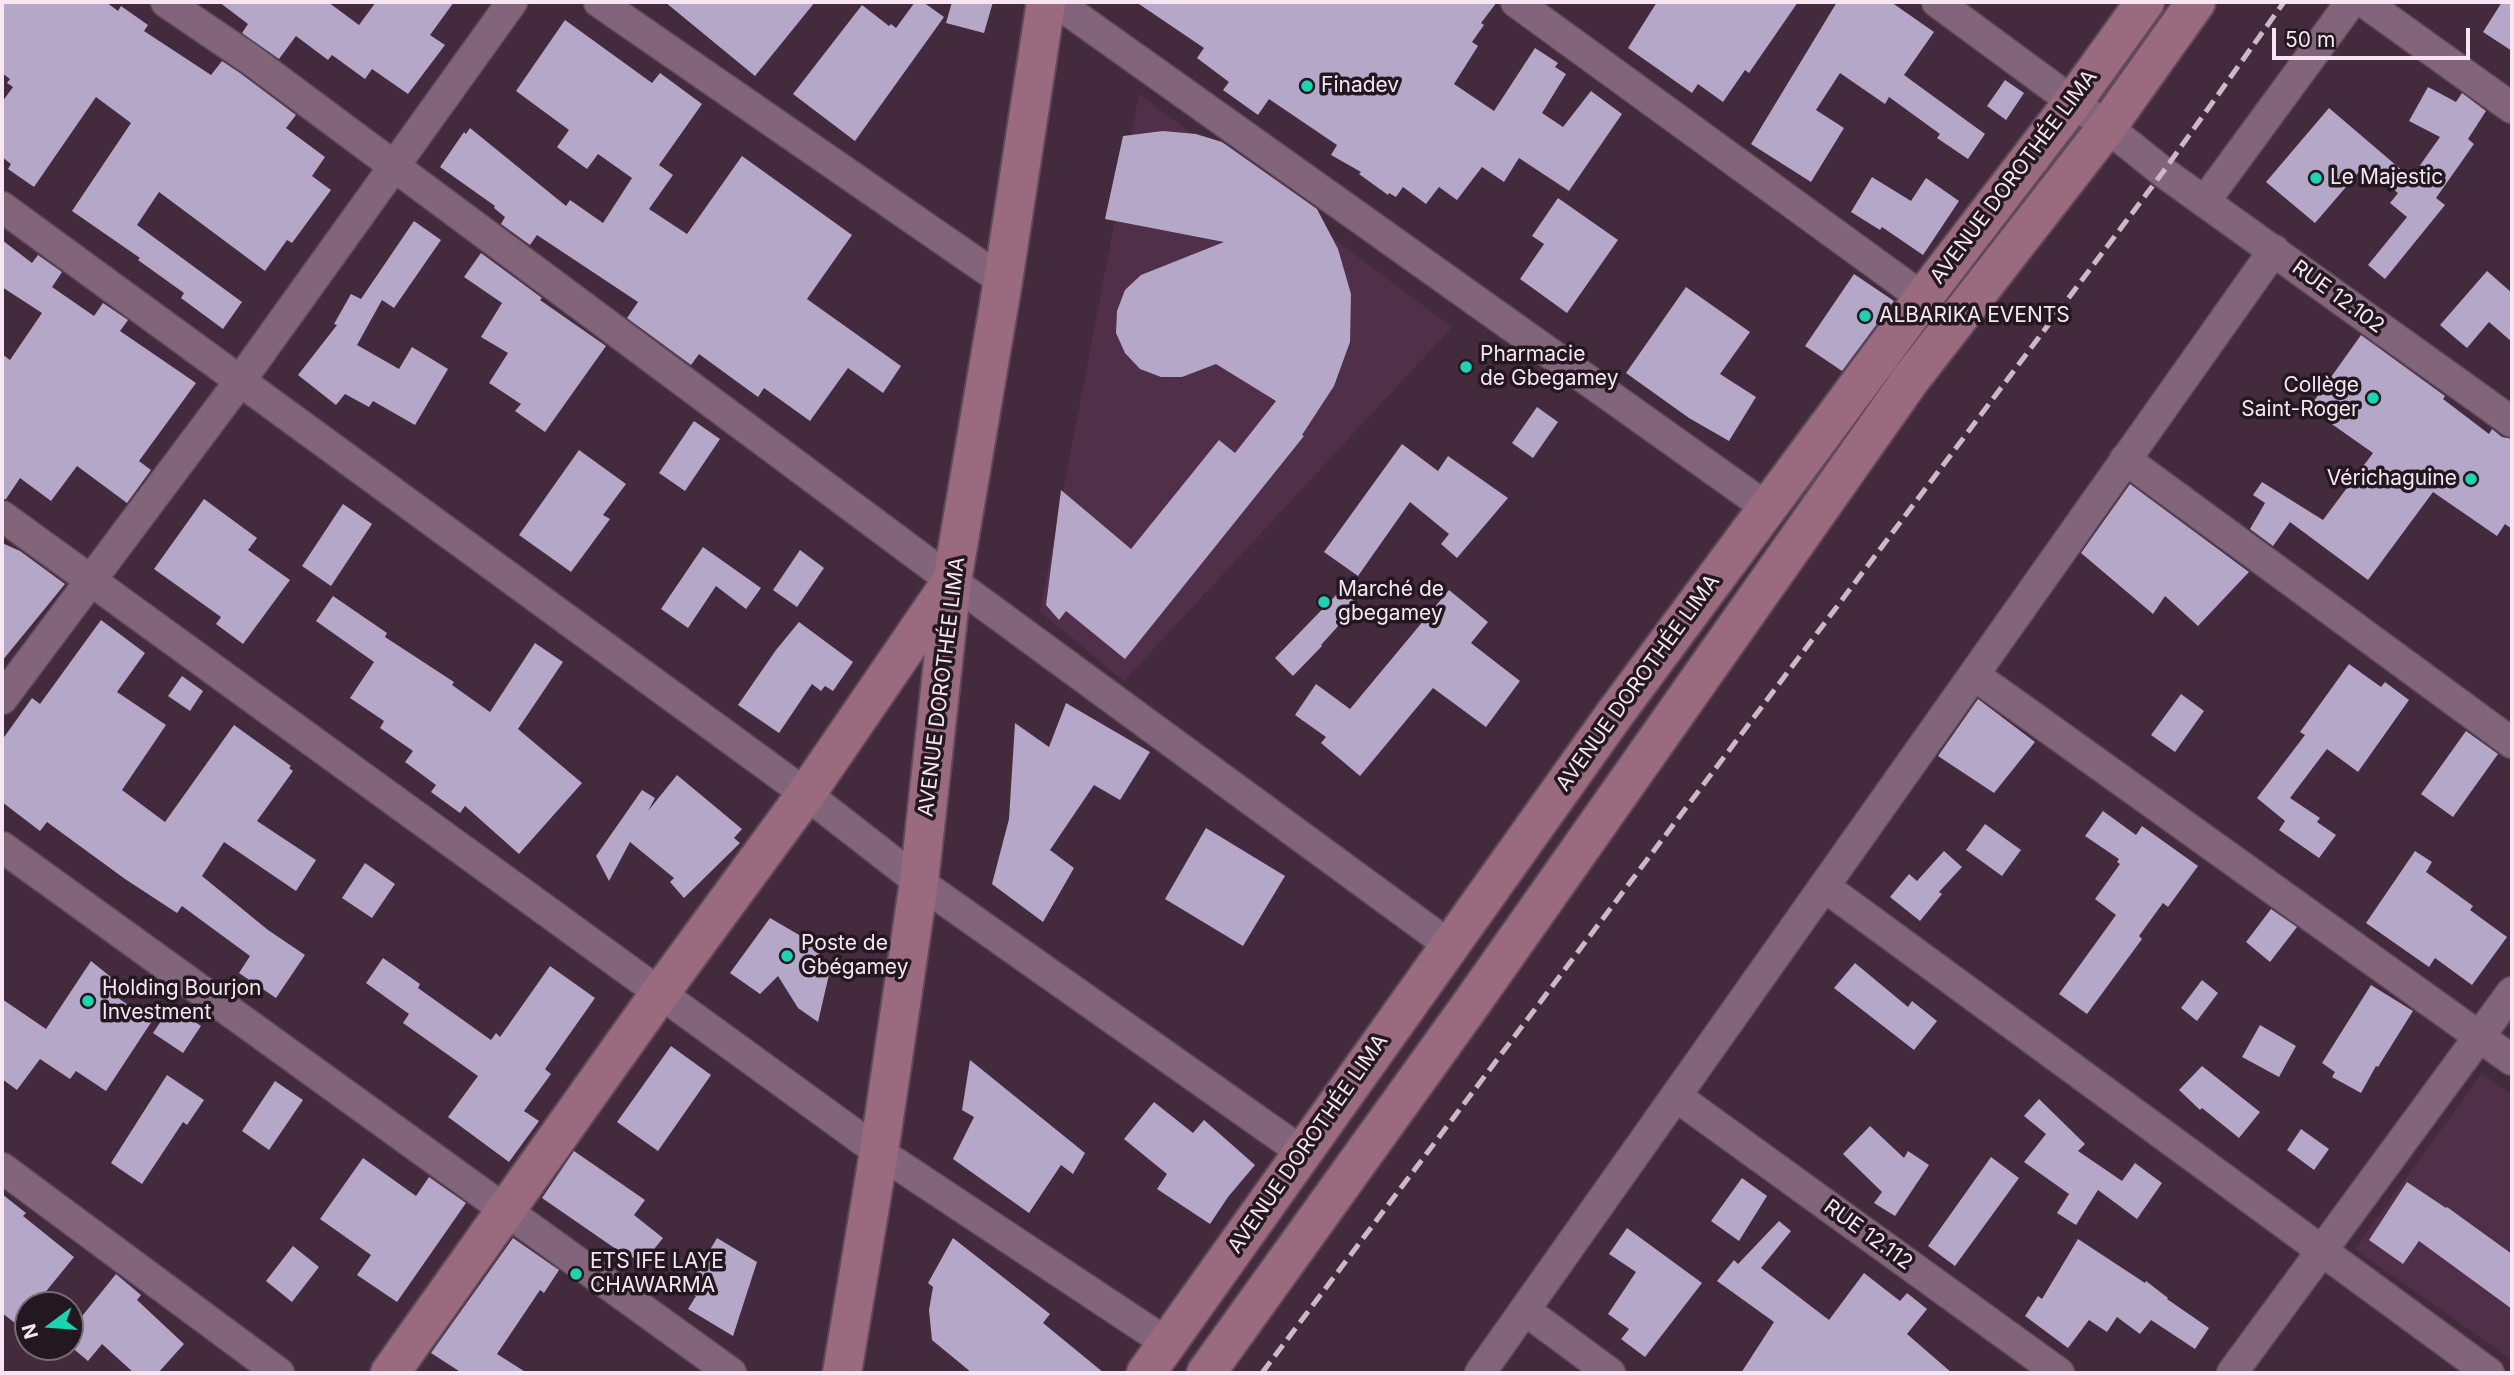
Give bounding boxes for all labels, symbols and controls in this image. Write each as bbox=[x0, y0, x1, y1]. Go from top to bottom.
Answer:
scale bar bbox=[2276, 14, 2474, 58]
text: 50 m bbox=[2285, 27, 2335, 52]
street label: AVENUE DOROTHÉE LIMA bbox=[1925, 65, 2103, 289]
place label: Finadev bbox=[1321, 73, 1399, 99]
marker: Finadev bbox=[1299, 78, 1315, 94]
place label: Le Majestic bbox=[2330, 165, 2443, 191]
marker: Le Majestic bbox=[2308, 170, 2324, 186]
street label: RUE 12.102 bbox=[2287, 255, 2389, 339]
place label: ALBARIKA EVENTS bbox=[1879, 303, 2070, 329]
marker: ALBARIKA EVENTS bbox=[1857, 308, 1873, 324]
place label: Pharmacie de Gbegamey bbox=[1480, 342, 1618, 392]
marker: Pharmacie de Gbegamey bbox=[1458, 359, 1474, 375]
place label: Collège Saint-Roger bbox=[2241, 373, 2359, 423]
marker: Collège Saint-Roger bbox=[2365, 390, 2381, 406]
place label: Vérichaguine bbox=[2327, 466, 2457, 492]
marker: Vérichaguine bbox=[2463, 471, 2479, 487]
street label: AVENUE DOROTHÉE LIMA bbox=[914, 556, 970, 818]
street label: AVENUE DOROTHÉE LIMA bbox=[1551, 570, 1725, 796]
place label: Marché de gbegamey bbox=[1338, 577, 1444, 627]
marker: Marché de gbegamey bbox=[1316, 594, 1332, 610]
place label: Poste de Gbégamey bbox=[801, 931, 908, 981]
marker: Poste de Gbégamey bbox=[779, 948, 795, 964]
place label: Holding Bourjon Investment bbox=[102, 976, 261, 1026]
marker: Holding Bourjon Investment bbox=[80, 993, 96, 1009]
street label: AVENUE DOROTHÉE LIMA bbox=[1223, 1030, 1393, 1258]
street label: RUE 12.112 bbox=[1819, 1194, 1917, 1276]
place label: ETS IFE LAYE CHAWARMA bbox=[590, 1249, 724, 1299]
marker: ETS IFE LAYE CHAWARMA bbox=[568, 1266, 584, 1282]
north arrow bbox=[14, 1291, 84, 1361]
text: N bbox=[17, 1321, 43, 1342]

